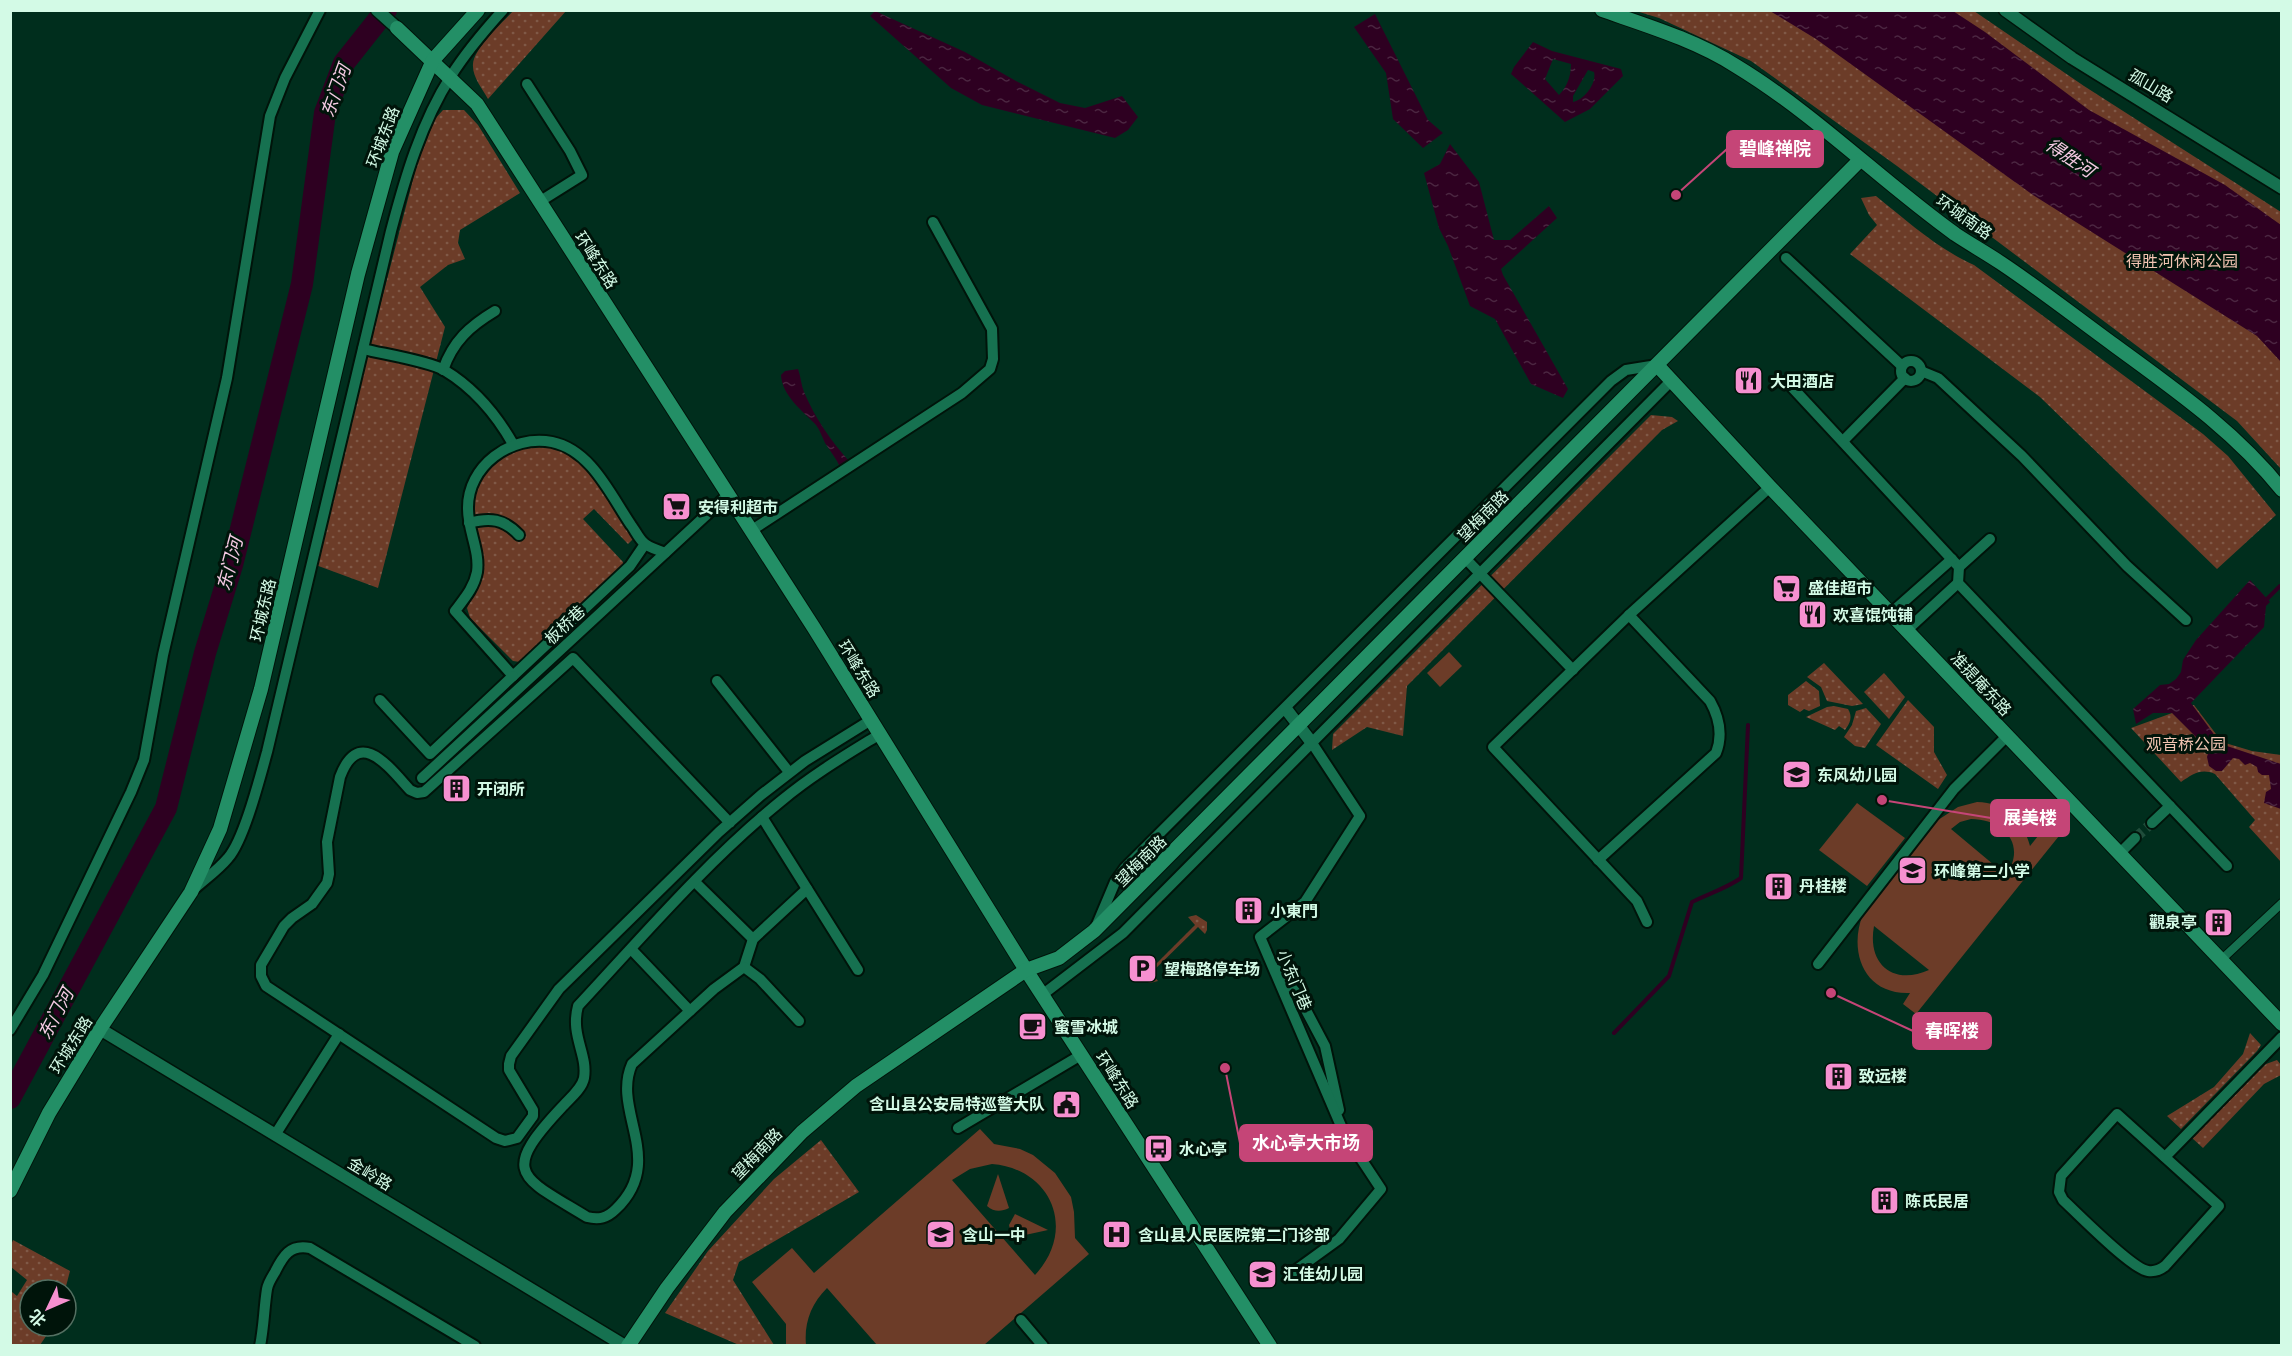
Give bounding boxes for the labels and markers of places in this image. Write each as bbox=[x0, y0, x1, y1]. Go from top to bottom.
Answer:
callout: 碧峰禅院 bbox=[1727, 131, 1823, 167]
restaurant icon: 大田酒店 bbox=[1733, 365, 1765, 397]
place label: 大田酒店 bbox=[1770, 372, 1834, 391]
supermarket icon: 安得利超市 bbox=[661, 491, 693, 523]
place label: 安得利超市 bbox=[698, 498, 778, 517]
supermarket icon: 盛佳超市 bbox=[1771, 572, 1803, 604]
place label: 盛佳超市 bbox=[1808, 579, 1872, 598]
restaurant icon: 欢喜馄饨铺 bbox=[1796, 599, 1828, 631]
place label: 欢喜馄饨铺 bbox=[1833, 606, 1913, 625]
school or university icon: 东风幼儿园 bbox=[1780, 759, 1812, 791]
place label: 东风幼儿园 bbox=[1817, 766, 1897, 785]
building icon: 开闭所 bbox=[440, 773, 472, 805]
place label: 开闭所 bbox=[477, 780, 525, 799]
callout: 展美楼 bbox=[1991, 800, 2069, 836]
school or university icon: 环峰第二小学 bbox=[1897, 855, 1929, 887]
place label: 环峰第二小学 bbox=[1934, 862, 2030, 881]
building icon: 丹桂楼 bbox=[1762, 870, 1794, 902]
place label: 丹桂楼 bbox=[1799, 877, 1847, 896]
building icon: 小東門 bbox=[1233, 895, 1265, 927]
place label: 小東門 bbox=[1270, 902, 1318, 921]
building icon: 觀泉亭 bbox=[2202, 906, 2234, 938]
place label: 觀泉亭 bbox=[2149, 913, 2197, 932]
parking icon: 望梅路停车场 bbox=[1127, 953, 1159, 985]
place label: 望梅路停车场 bbox=[1164, 960, 1260, 979]
cafe icon: 蜜雪冰城 bbox=[1017, 1011, 1049, 1043]
callout: 春晖楼 bbox=[1913, 1013, 1991, 1049]
place label: 蜜雪冰城 bbox=[1054, 1018, 1118, 1037]
building icon: 致远楼 bbox=[1822, 1060, 1854, 1092]
place label: 致远楼 bbox=[1859, 1067, 1907, 1086]
public building icon: 含山县公安局特巡警大队 bbox=[1050, 1088, 1082, 1120]
place label: 含山县公安局特巡警大队 bbox=[869, 1095, 1045, 1114]
callout: 水心亭大市场 bbox=[1240, 1125, 1372, 1161]
bus stop icon: 水心亭 bbox=[1142, 1133, 1174, 1165]
place label: 水心亭 bbox=[1179, 1140, 1227, 1159]
building icon: 陈氏民居 bbox=[1868, 1185, 1900, 1217]
place label: 陈氏民居 bbox=[1905, 1192, 1969, 1211]
school or university icon: 含山一中 bbox=[925, 1219, 957, 1251]
hospital icon: 含山县人民医院第二门诊部 bbox=[1101, 1219, 1133, 1251]
place label: 含山一中 bbox=[962, 1226, 1026, 1245]
place label: 含山县人民医院第二门诊部 bbox=[1138, 1226, 1330, 1245]
school or university icon: 汇佳幼儿园 bbox=[1246, 1258, 1278, 1290]
place label: 汇佳幼儿园 bbox=[1283, 1265, 1363, 1284]

